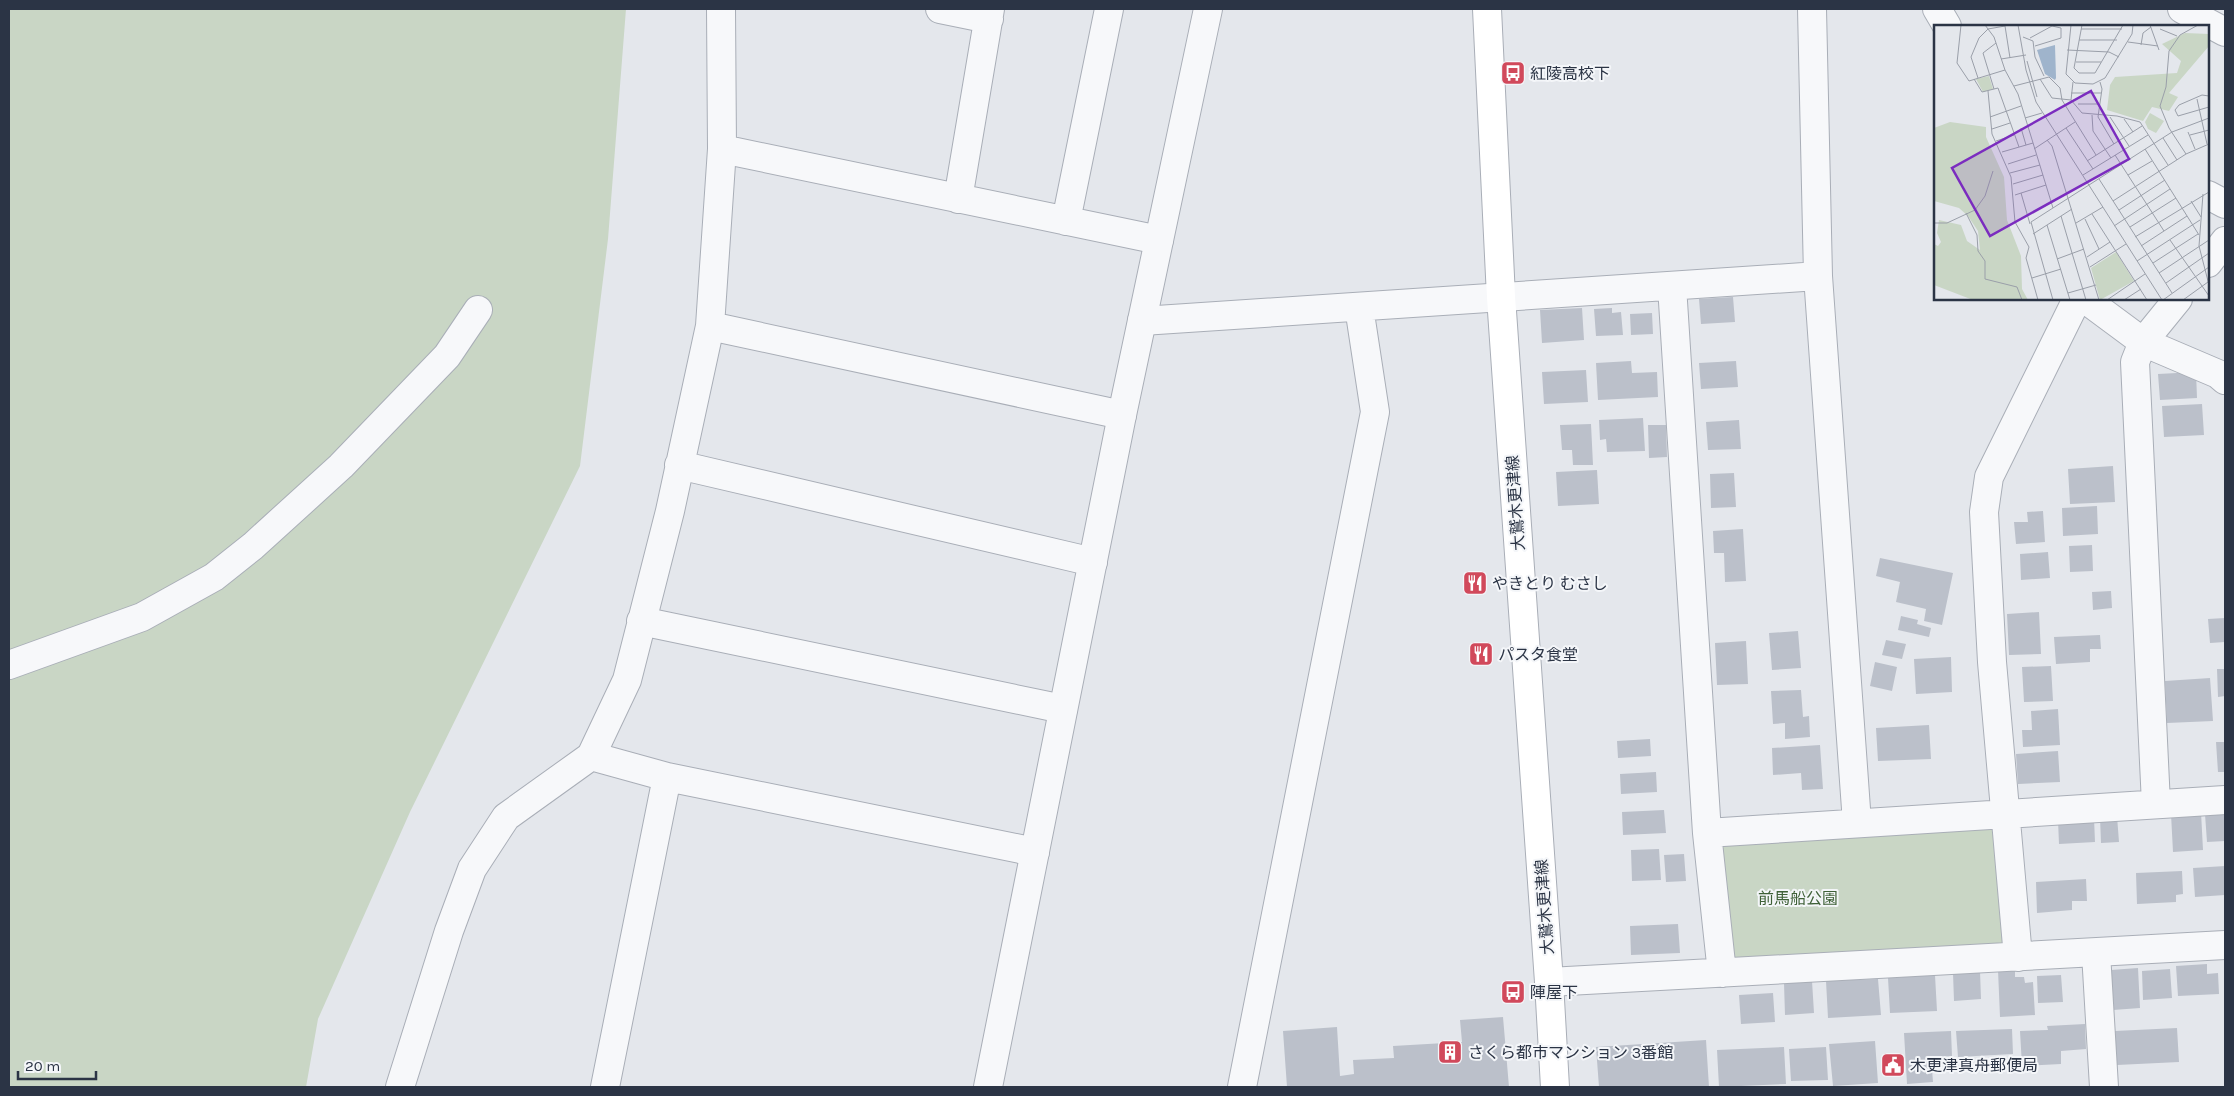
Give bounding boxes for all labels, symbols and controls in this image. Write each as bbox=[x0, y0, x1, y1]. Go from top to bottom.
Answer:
inset map bbox=[1934, 25, 2209, 300]
bus stop icon: 紅陵高校下 bbox=[1500, 60, 1526, 86]
place label: 紅陵高校下 bbox=[1530, 64, 1610, 83]
street label: 大鷲木更津線 bbox=[1503, 454, 1528, 552]
restaurant icon: やきとり むさし bbox=[1462, 570, 1488, 596]
place label: やきとり むさし bbox=[1492, 574, 1608, 593]
restaurant icon: パスタ食堂 bbox=[1468, 641, 1494, 667]
place label: パスタ食堂 bbox=[1498, 645, 1578, 664]
street label: 大鷲木更津線 bbox=[1532, 858, 1557, 956]
park label: 前馬船公園 bbox=[1758, 889, 1838, 908]
bus stop icon: 陣屋下 bbox=[1500, 979, 1526, 1005]
place label: 陣屋下 bbox=[1530, 983, 1578, 1002]
building icon: さくら都市マンション 3番館 bbox=[1437, 1039, 1463, 1065]
place label: さくら都市マンション 3番館 bbox=[1468, 1043, 1673, 1062]
scale bar bbox=[18, 1048, 95, 1080]
public building icon: 木更津真舟郵便局 bbox=[1880, 1052, 1906, 1078]
place label: 木更津真舟郵便局 bbox=[1910, 1056, 2038, 1075]
text: 20 m bbox=[25, 1057, 60, 1075]

